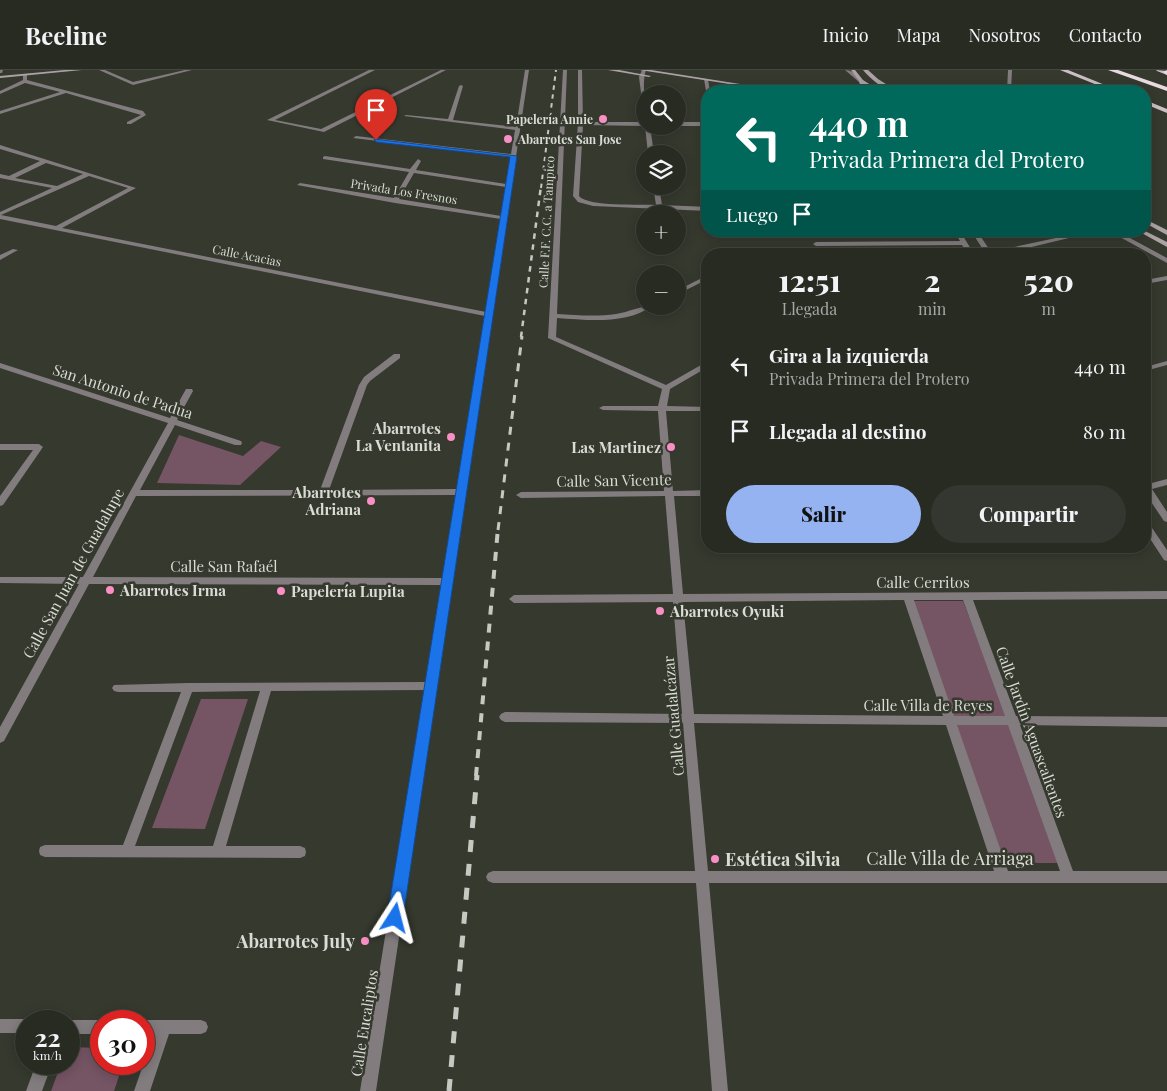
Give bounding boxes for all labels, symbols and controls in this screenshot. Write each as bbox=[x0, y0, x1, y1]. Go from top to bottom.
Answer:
text: Beeline bbox=[25, 19, 107, 51]
text: Inicio bbox=[823, 23, 869, 47]
text: Mapa bbox=[897, 23, 941, 47]
text: Nosotros bbox=[969, 23, 1041, 47]
text: Contacto bbox=[1069, 23, 1142, 47]
map controls bbox=[636, 85, 686, 315]
button: search bbox=[636, 85, 686, 135]
pin bbox=[355, 89, 397, 140]
icon: arrive bbox=[362, 96, 390, 124]
text: 440 m bbox=[809, 99, 908, 146]
icon: left bbox=[726, 105, 791, 170]
place label: Papelería Annie bbox=[506, 111, 593, 127]
marker: Papelería Annie bbox=[597, 113, 609, 125]
place label: Abarrotes San Jose bbox=[517, 131, 622, 147]
marker: Abarrotes San Jose bbox=[502, 133, 514, 145]
text: Privada Primera del Protero bbox=[809, 144, 1085, 174]
button: layers bbox=[636, 145, 686, 195]
street label: Calle F.F. C.C. a Tampico bbox=[535, 155, 557, 288]
street label: Privada Los Fresnos bbox=[349, 175, 459, 207]
icon: arrive bbox=[788, 200, 816, 228]
text: Luego bbox=[726, 201, 778, 227]
button: + bbox=[636, 205, 686, 255]
street label: Calle Acacias bbox=[211, 240, 283, 270]
text: 12:51 bbox=[778, 260, 841, 300]
text: 2 bbox=[924, 260, 940, 300]
text: 520 bbox=[1024, 260, 1074, 300]
button: − bbox=[636, 265, 686, 315]
text: Llegada bbox=[782, 298, 837, 319]
text: min bbox=[918, 298, 946, 319]
text: m bbox=[1042, 298, 1056, 319]
text: Gira a la izquierda bbox=[769, 342, 929, 368]
icon: left bbox=[726, 352, 754, 380]
text: 440 m bbox=[1074, 353, 1126, 379]
street label: San Antonio de Padua bbox=[50, 359, 196, 423]
text: Privada Primera del Protero bbox=[769, 368, 969, 389]
icon: arrive bbox=[726, 417, 754, 445]
place label: Abarrotes La Ventanita bbox=[355, 418, 441, 455]
text: Llegada al destino bbox=[769, 418, 927, 444]
text: 80 m bbox=[1083, 418, 1126, 444]
marker: Abarrotes La Ventanita bbox=[445, 431, 457, 443]
place label: Las Martinez bbox=[571, 437, 661, 457]
marker: Las Martinez bbox=[665, 441, 677, 453]
street label: Calle San Vicente bbox=[556, 469, 672, 491]
place label: Abarrotes Adriana bbox=[291, 482, 361, 519]
street label: Calle San Juan de Guadalupe bbox=[18, 484, 128, 662]
button: Salir bbox=[726, 485, 921, 543]
button: Compartir bbox=[931, 485, 1126, 543]
marker: Abarrotes Adriana bbox=[365, 495, 377, 507]
street label: Calle San Rafaél bbox=[170, 556, 278, 576]
street label: Calle Cerritos bbox=[876, 572, 970, 592]
place label: Abarrotes Irma bbox=[119, 580, 226, 600]
place label: Papelería Lupita bbox=[291, 581, 405, 601]
marker: Abarrotes Irma bbox=[104, 584, 116, 596]
marker: Papelería Lupita bbox=[275, 585, 287, 597]
place label: Abarrotes Oyuki bbox=[669, 601, 785, 621]
marker: Abarrotes Oyuki bbox=[654, 605, 666, 617]
street label: Calle Jardín Aguascalientes bbox=[992, 643, 1072, 821]
street label: Calle Guadalcázar bbox=[658, 655, 688, 777]
street label: Calle Villa de Reyes bbox=[864, 695, 993, 715]
street label: Calle Villa de Arriaga bbox=[866, 846, 1034, 870]
place label: Estética Silvia bbox=[725, 847, 841, 871]
marker: Estética Silvia bbox=[709, 853, 721, 865]
position arrow bbox=[368, 891, 420, 943]
place label: Abarrotes July bbox=[235, 929, 356, 953]
marker: Abarrotes July bbox=[359, 935, 371, 947]
street label: Calle Eucaliptos bbox=[346, 968, 382, 1078]
speed limit sign: 30 bbox=[90, 1010, 155, 1075]
text: 22 bbox=[34, 1020, 61, 1053]
text: km/h bbox=[33, 1047, 62, 1063]

